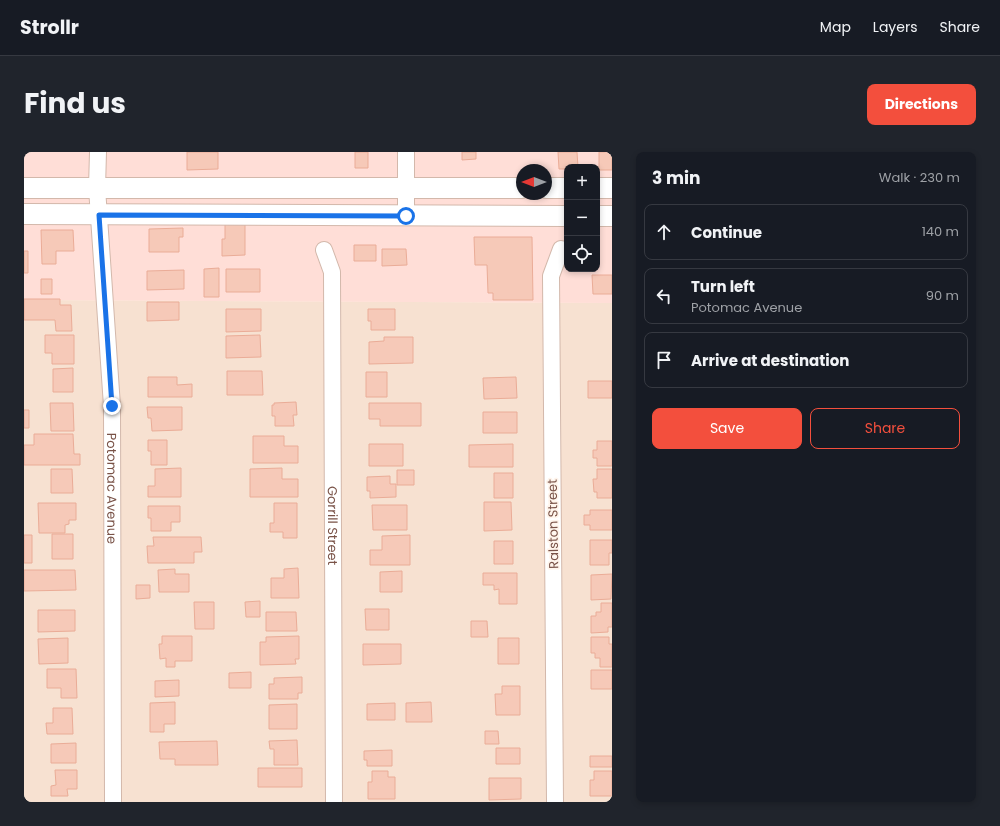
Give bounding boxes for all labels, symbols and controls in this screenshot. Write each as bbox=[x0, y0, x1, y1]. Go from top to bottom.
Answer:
text: Strollr bbox=[20, 14, 79, 41]
text: Map bbox=[820, 17, 851, 37]
text: Layers bbox=[873, 17, 917, 37]
text: Share bbox=[939, 17, 980, 37]
text: Find us bbox=[24, 84, 126, 123]
button: Directions bbox=[867, 84, 976, 125]
north arrow bbox=[516, 164, 552, 200]
map controls bbox=[564, 164, 600, 272]
button: + bbox=[564, 164, 600, 200]
text: 3 min bbox=[652, 166, 700, 190]
text: Walk · 230 m bbox=[879, 168, 960, 187]
button: − bbox=[564, 200, 600, 236]
route start bbox=[397, 207, 415, 225]
icon: ahead bbox=[653, 221, 675, 243]
text: Continue bbox=[691, 222, 762, 243]
text: 140 m bbox=[922, 222, 959, 241]
button: locate bbox=[564, 236, 600, 272]
text: Turn left bbox=[691, 276, 755, 297]
icon: left bbox=[653, 285, 675, 307]
text: 90 m bbox=[926, 286, 959, 305]
text: Potomac Avenue bbox=[691, 298, 802, 317]
icon: arrive bbox=[653, 349, 675, 371]
text: Arrive at destination bbox=[691, 350, 849, 371]
route end bbox=[103, 397, 121, 415]
button: Save bbox=[652, 408, 802, 449]
button: Share bbox=[810, 408, 960, 449]
street label: Potomac Avenue bbox=[103, 433, 122, 544]
street label: Ralston Street bbox=[543, 479, 563, 569]
street label: Gorrill Street bbox=[323, 486, 343, 566]

